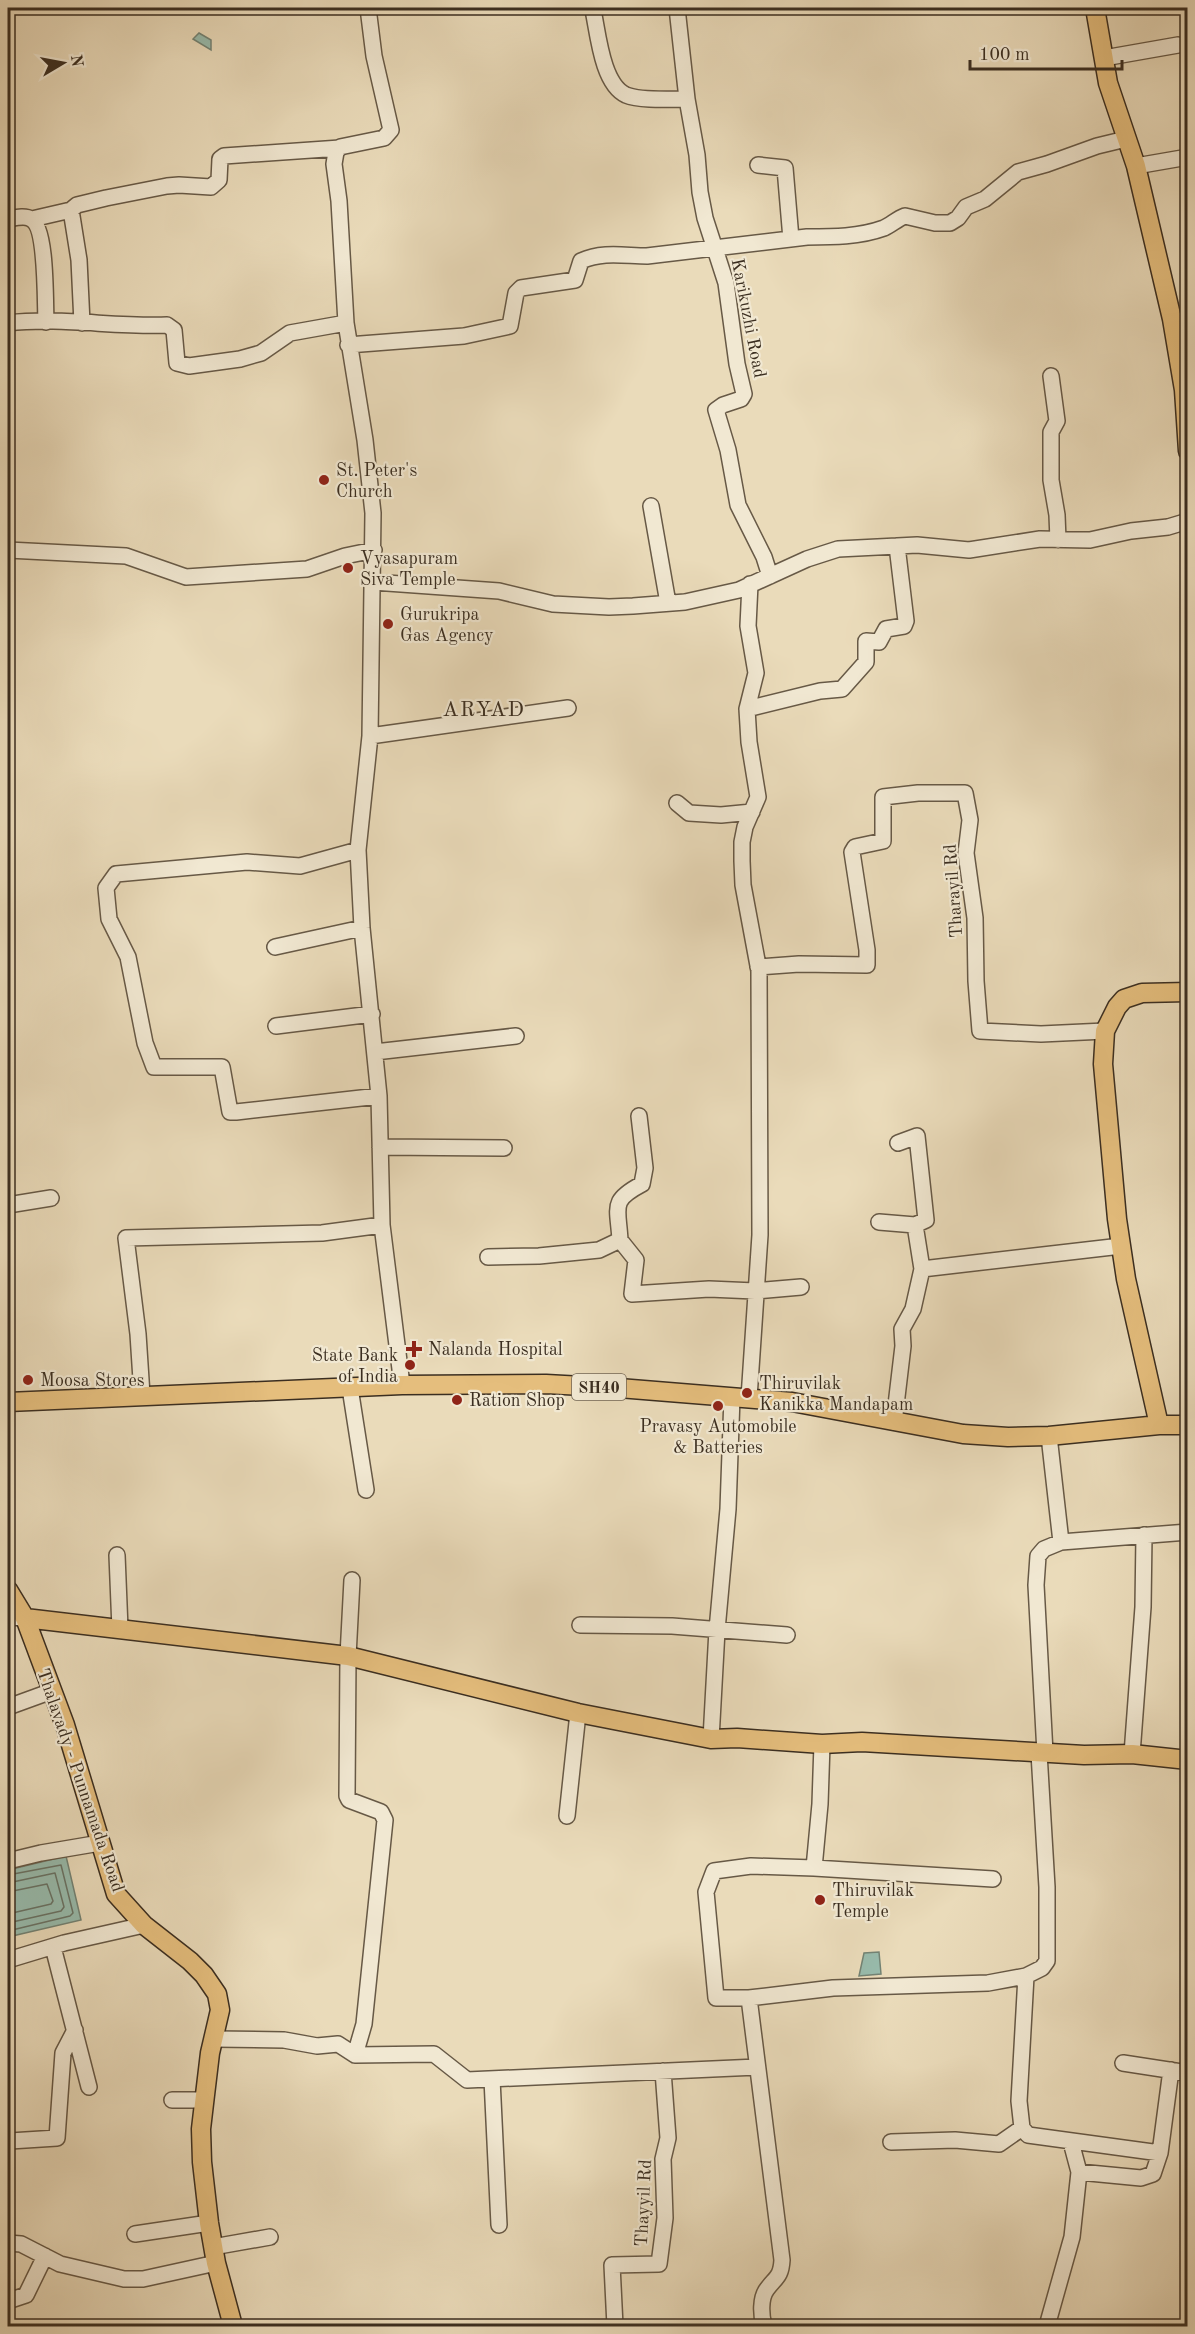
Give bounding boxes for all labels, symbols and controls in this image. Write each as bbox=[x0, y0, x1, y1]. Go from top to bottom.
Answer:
north arrow bbox=[33, 33, 93, 93]
scale bar bbox=[970, 33, 1122, 71]
text: 100 m bbox=[979, 46, 1030, 64]
text: N bbox=[67, 53, 85, 69]
street label: Karikuzhi Road bbox=[728, 257, 768, 380]
place label: St. Peter's Church bbox=[336, 462, 417, 501]
marker: St. Peter's Church bbox=[317, 473, 331, 487]
place label: Vyasapuram Siva Temple bbox=[360, 550, 458, 589]
marker: Vyasapuram Siva Temple bbox=[341, 561, 355, 575]
place label: Gurukripa Gas Agency bbox=[400, 606, 494, 645]
marker: Gurukripa Gas Agency bbox=[381, 617, 395, 631]
district label: ARYAD bbox=[442, 700, 526, 721]
street label: Tharayil Rd bbox=[942, 843, 966, 938]
marker: Nalanda Hospital bbox=[405, 1340, 423, 1358]
place label: Nalanda Hospital bbox=[428, 1341, 563, 1359]
place label: State Bank of India bbox=[312, 1347, 398, 1386]
marker: State Bank of India bbox=[403, 1358, 417, 1372]
place label: Moosa Stores bbox=[40, 1372, 145, 1390]
marker: Moosa Stores bbox=[21, 1373, 35, 1387]
road number: SH40 bbox=[572, 1374, 626, 1400]
place label: Thiruvilak Kanikka Mandapam bbox=[759, 1375, 913, 1414]
marker: Thiruvilak Kanikka Mandapam bbox=[740, 1386, 754, 1400]
place label: Ration Shop bbox=[469, 1392, 565, 1410]
marker: Ration Shop bbox=[450, 1393, 464, 1407]
marker: Pravasy Automobile & Batteries bbox=[711, 1399, 725, 1413]
place label: Pravasy Automobile & Batteries bbox=[639, 1418, 797, 1457]
street label: Thalavady - Punnamada Road bbox=[33, 1666, 127, 1894]
place label: Thiruvilak Temple bbox=[832, 1882, 914, 1921]
marker: Thiruvilak Temple bbox=[813, 1893, 827, 1907]
street label: Thayyil Rd bbox=[633, 2159, 655, 2247]

